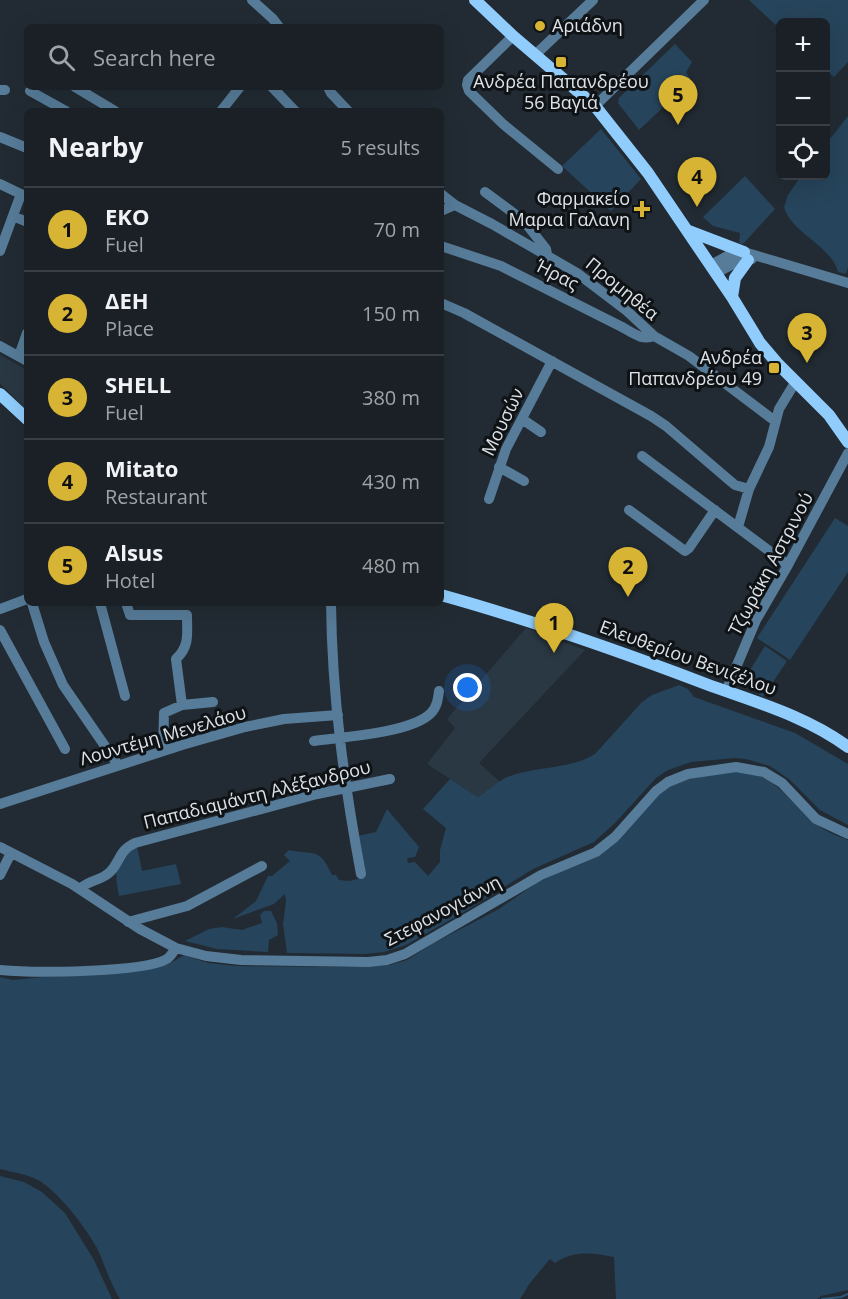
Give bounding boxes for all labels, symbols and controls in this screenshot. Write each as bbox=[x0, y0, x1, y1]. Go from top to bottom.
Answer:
place label: Αριάδνη bbox=[552, 13, 623, 37]
map controls bbox=[776, 18, 830, 180]
button: + bbox=[776, 18, 830, 72]
marker: Αριάδνη bbox=[533, 19, 547, 33]
search box bbox=[24, 24, 444, 90]
icon: search bbox=[45, 41, 78, 74]
text: Search here bbox=[93, 42, 216, 72]
marker: Ανδρέα Παπανδρέου 56 Βαγιά bbox=[554, 55, 568, 69]
place label: Ανδρέα Παπανδρέου 56 Βαγιά bbox=[473, 69, 649, 114]
button: − bbox=[776, 72, 830, 126]
pin: 5 bbox=[658, 76, 698, 125]
button: locate bbox=[776, 126, 830, 180]
text: Nearby bbox=[48, 129, 143, 165]
text: 5 results bbox=[340, 134, 420, 161]
pin: 4 bbox=[678, 158, 716, 207]
place label: Φαρμακείο Μαρια Γαλανη bbox=[508, 186, 630, 231]
text: EKO bbox=[105, 201, 149, 231]
marker: Φαρμακείο Μαρια Γαλανη bbox=[635, 202, 649, 216]
text: 1 bbox=[62, 216, 73, 243]
text: 70 m bbox=[373, 216, 420, 243]
text: Fuel bbox=[105, 231, 144, 258]
street label: Προμηθέα bbox=[581, 251, 664, 325]
street label: Ήρας bbox=[531, 253, 583, 295]
text: ΔΕΗ bbox=[105, 285, 149, 315]
text: 2 bbox=[62, 300, 73, 327]
text: 150 m bbox=[362, 300, 420, 327]
pin: 3 bbox=[788, 314, 826, 363]
text: Place bbox=[105, 315, 154, 342]
place label: Ανδρέα Παπανδρέου 49 bbox=[628, 345, 762, 390]
marker: Ανδρέα Παπανδρέου 49 bbox=[767, 361, 781, 375]
text: SHELL bbox=[105, 369, 171, 399]
street label: Μουσών bbox=[475, 383, 529, 459]
text: 3 bbox=[62, 384, 73, 411]
text: 380 m bbox=[362, 384, 420, 411]
text: Fuel bbox=[105, 399, 144, 426]
text: Mitato bbox=[105, 453, 178, 483]
text: 4 bbox=[62, 468, 73, 495]
text: 430 m bbox=[362, 468, 420, 495]
text: Restaurant bbox=[105, 483, 207, 510]
street label: Τζωράκη Αστρινού bbox=[722, 488, 818, 639]
text: Alsus bbox=[105, 537, 163, 567]
pin: 2 bbox=[608, 548, 648, 597]
text: 5 bbox=[62, 552, 73, 579]
text: 480 m bbox=[362, 552, 420, 579]
text: Hotel bbox=[105, 567, 155, 594]
pin: 1 bbox=[534, 604, 574, 653]
street label: Ελευθερίου Βενιζέλου bbox=[597, 614, 780, 700]
your location bbox=[453, 673, 482, 702]
street label: Λουντέμη Μενελάου bbox=[77, 700, 249, 770]
street label: Παπαδιαμάντη Αλέξανδρου bbox=[141, 754, 373, 834]
street label: Στεφανογιάννη bbox=[380, 869, 505, 951]

